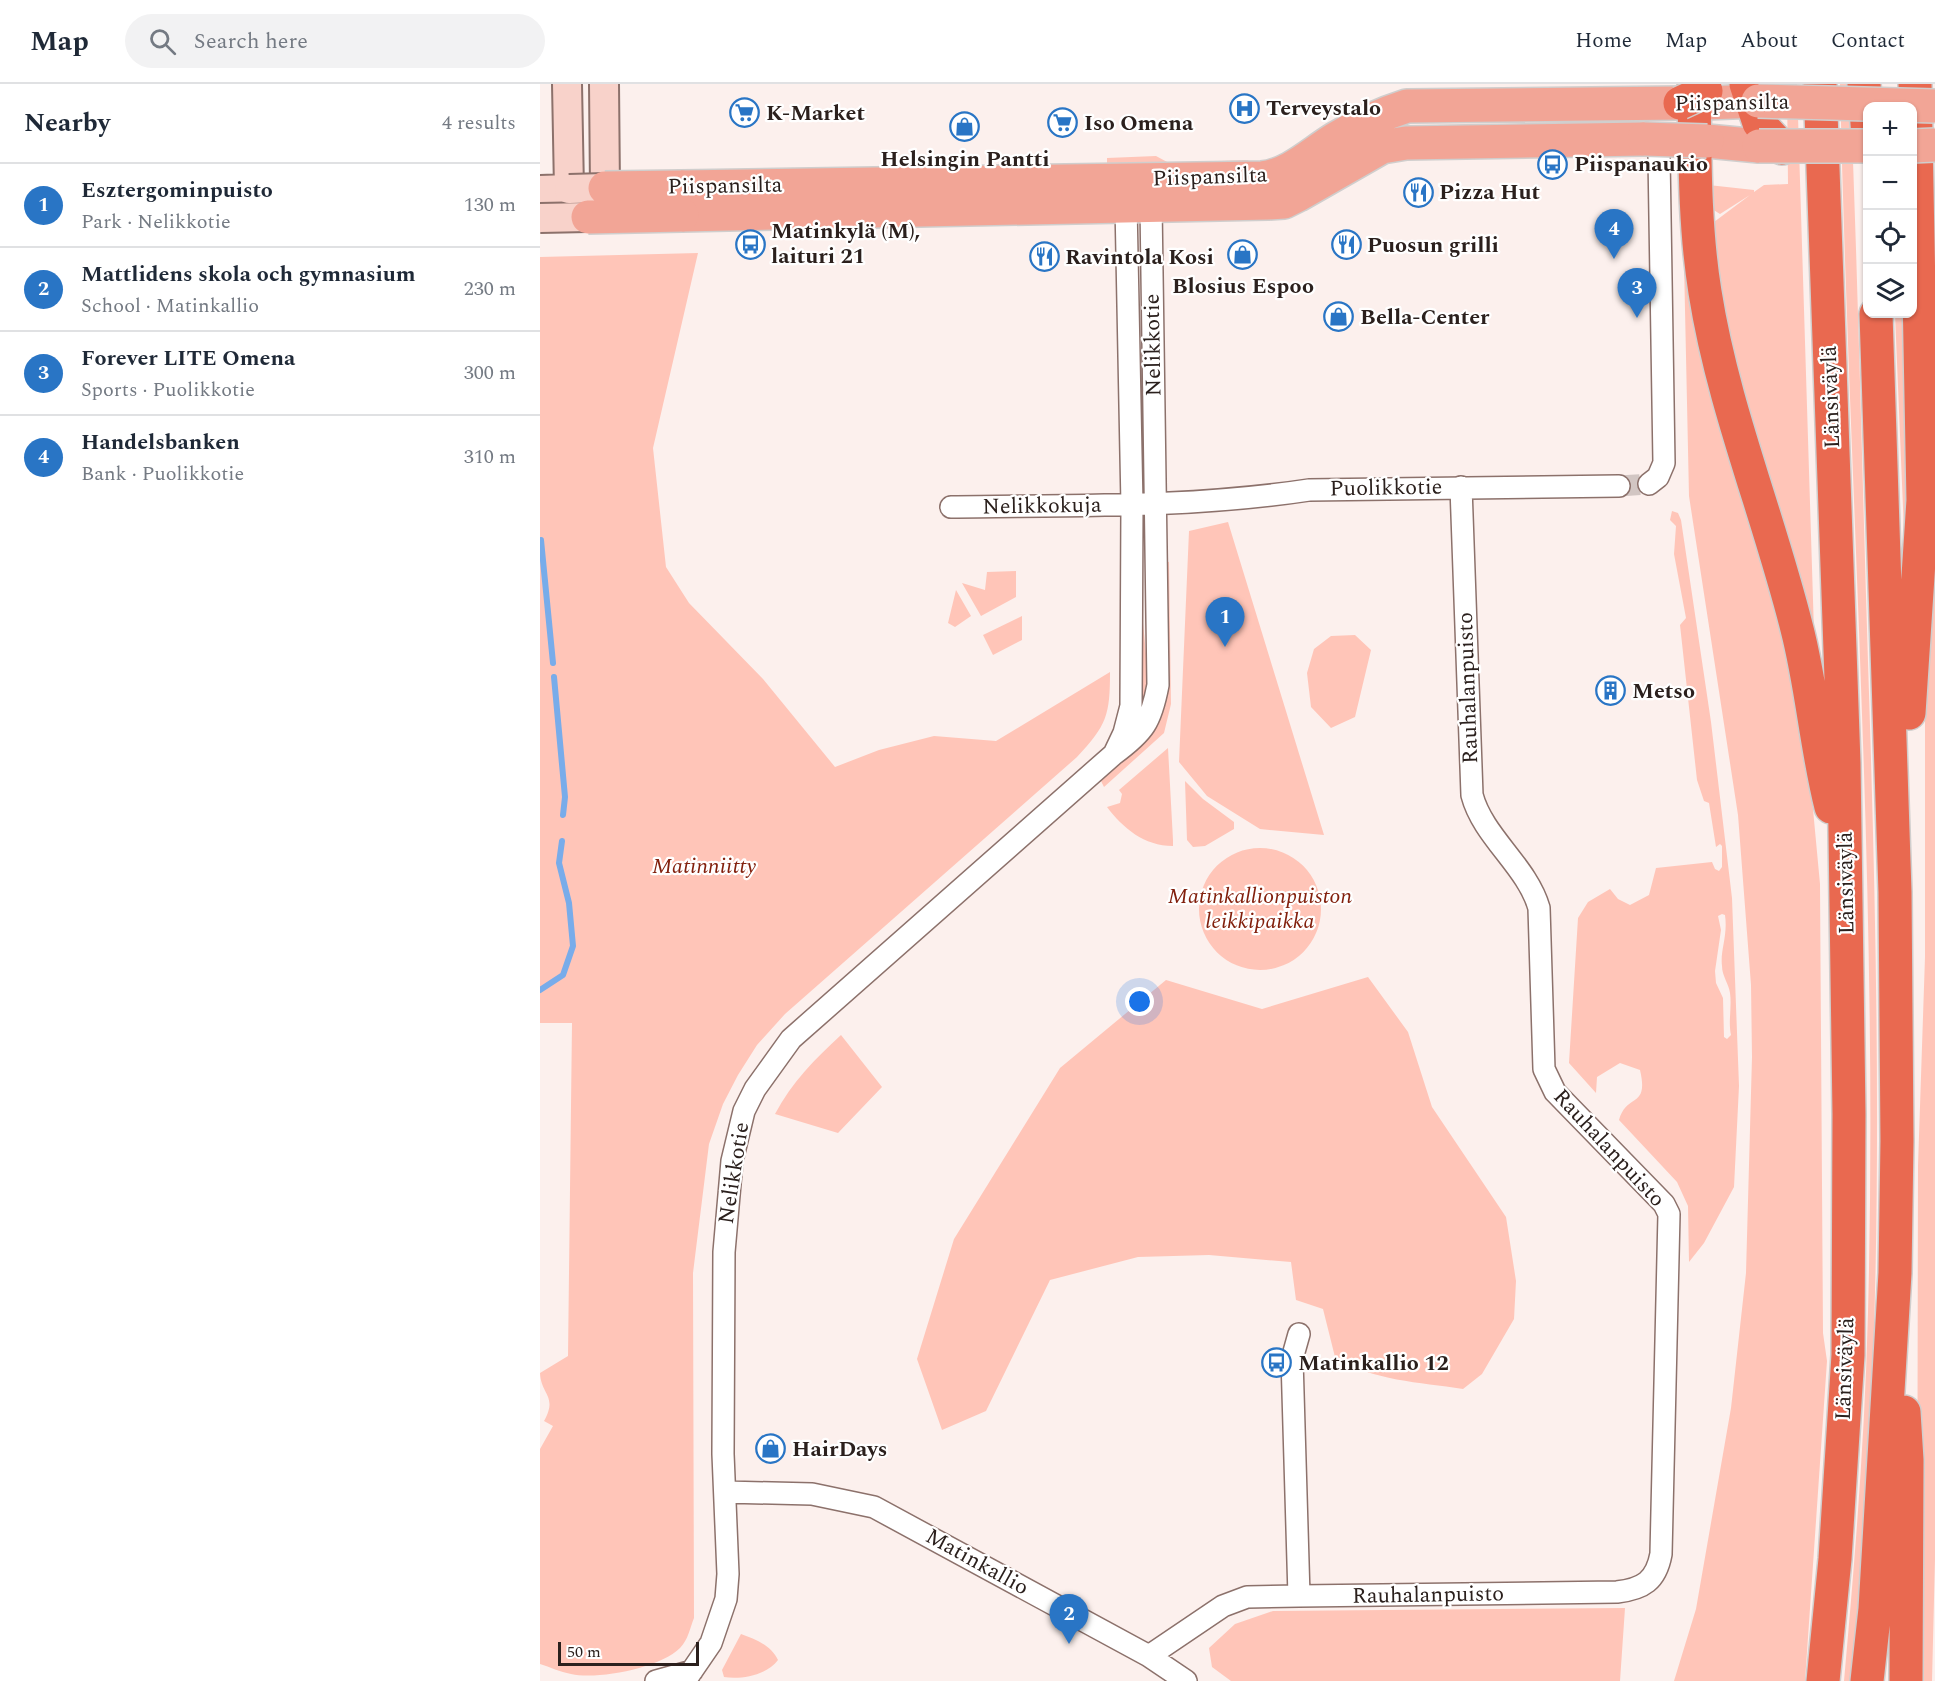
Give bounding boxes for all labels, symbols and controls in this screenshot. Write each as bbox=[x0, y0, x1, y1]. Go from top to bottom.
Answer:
search box bbox=[125, 14, 545, 68]
text: Map bbox=[30, 20, 89, 63]
icon: search bbox=[146, 25, 179, 58]
text: Search here bbox=[194, 25, 308, 58]
text: Home bbox=[1575, 25, 1632, 57]
text: Map bbox=[1665, 25, 1707, 57]
text: About bbox=[1740, 25, 1798, 57]
text: Contact bbox=[1831, 25, 1905, 57]
street label: Piispansilta bbox=[1674, 85, 1790, 120]
hospital icon: Terveystalo bbox=[1229, 92, 1261, 124]
place label: Terveystalo bbox=[1266, 92, 1381, 125]
supermarket icon: K-Market bbox=[729, 97, 761, 129]
place label: K-Market bbox=[766, 97, 865, 130]
map controls bbox=[1863, 102, 1917, 318]
button: + bbox=[1863, 102, 1917, 156]
text: Nearby bbox=[24, 103, 110, 143]
supermarket icon: Iso Omena bbox=[1047, 107, 1079, 139]
place label: Iso Omena bbox=[1084, 107, 1194, 140]
text: 4 results bbox=[442, 108, 516, 138]
shop icon: Helsingin Pantti bbox=[949, 111, 981, 143]
place label: Helsingin Pantti bbox=[880, 143, 1050, 176]
bus stop icon: Piispanaukio bbox=[1537, 148, 1569, 180]
place label: Piispanaukio bbox=[1574, 148, 1708, 181]
button: − bbox=[1863, 156, 1917, 210]
street label: Piispansilta bbox=[1152, 158, 1268, 195]
street label: Piispansilta bbox=[667, 168, 783, 203]
text: Esztergominpuisto bbox=[81, 174, 273, 207]
restaurant icon: Pizza Hut bbox=[1402, 176, 1434, 208]
place label: Pizza Hut bbox=[1439, 176, 1540, 209]
text: 1 bbox=[38, 190, 49, 220]
text: 130 m bbox=[464, 190, 516, 220]
text: Park · Nelikkotie bbox=[81, 207, 231, 237]
pin: 4 bbox=[1594, 210, 1634, 259]
button: locate bbox=[1863, 210, 1917, 264]
place label: Matinkylä (M), laituri 21 bbox=[771, 215, 920, 273]
bus stop icon: Matinkylä (M), laituri 21 bbox=[734, 228, 766, 260]
restaurant icon: Puosun grilli bbox=[1330, 229, 1362, 261]
place label: Puosun grilli bbox=[1367, 229, 1499, 262]
shop icon: Blosius Espoo bbox=[1227, 238, 1259, 270]
restaurant icon: Ravintola Kosi bbox=[1028, 241, 1060, 273]
place label: Ravintola Kosi bbox=[1065, 241, 1214, 274]
text: Mattlidens skola och gymnasium bbox=[81, 258, 416, 291]
button: layers bbox=[1863, 264, 1917, 318]
pin: 3 bbox=[1618, 268, 1656, 318]
place label: Blosius Espoo bbox=[1172, 270, 1314, 303]
text: 2 bbox=[38, 274, 49, 304]
text: 230 m bbox=[464, 274, 516, 304]
text: School · Matinkallio bbox=[81, 291, 259, 321]
street label: Nelikkotie bbox=[1136, 293, 1170, 397]
shop icon: Bella-Center bbox=[1323, 301, 1355, 333]
place label: Bella-Center bbox=[1360, 301, 1490, 334]
text: Forever LITE Omena bbox=[81, 342, 295, 375]
street label: Länsiväylä bbox=[1813, 345, 1849, 449]
text: 3 bbox=[38, 358, 49, 388]
text: 300 m bbox=[464, 358, 516, 388]
text: Sports · Puolikkotie bbox=[81, 375, 255, 405]
text: Handelsbanken bbox=[81, 426, 240, 459]
text: 4 bbox=[38, 442, 49, 472]
text: 310 m bbox=[464, 442, 516, 472]
text: Bank · Puolikkotie bbox=[81, 459, 244, 489]
street label: Puolikkotie bbox=[1329, 471, 1443, 505]
street label: Nelikkokuja bbox=[982, 488, 1102, 524]
pin: 1 bbox=[1206, 598, 1244, 647]
street label: Rauhalanpuisto bbox=[1449, 612, 1487, 764]
building icon: Metso bbox=[1595, 675, 1627, 707]
place label: Metso bbox=[1632, 675, 1695, 708]
street label: Länsiväylä bbox=[1829, 831, 1863, 935]
park label: Matinniitty bbox=[652, 850, 756, 883]
park label: Matinkallionpuiston leikkipaikka bbox=[1168, 880, 1353, 938]
your location bbox=[1125, 987, 1154, 1016]
street label: Rauhalanpuisto bbox=[1545, 1081, 1673, 1215]
street label: Nelikkotie bbox=[710, 1120, 758, 1226]
street label: Länsiväylä bbox=[1827, 1317, 1863, 1421]
bus stop icon: Matinkallio 12 bbox=[1261, 1347, 1293, 1379]
place label: Matinkallio 12 bbox=[1298, 1347, 1449, 1380]
shop icon: HairDays bbox=[755, 1433, 787, 1465]
place label: HairDays bbox=[792, 1433, 887, 1466]
street label: Matinkallio bbox=[919, 1520, 1035, 1604]
street label: Rauhalanpuisto bbox=[1352, 1577, 1504, 1613]
pin: 2 bbox=[1050, 1594, 1088, 1644]
scale bar bbox=[558, 1639, 699, 1666]
text: 50 m bbox=[567, 1640, 601, 1664]

